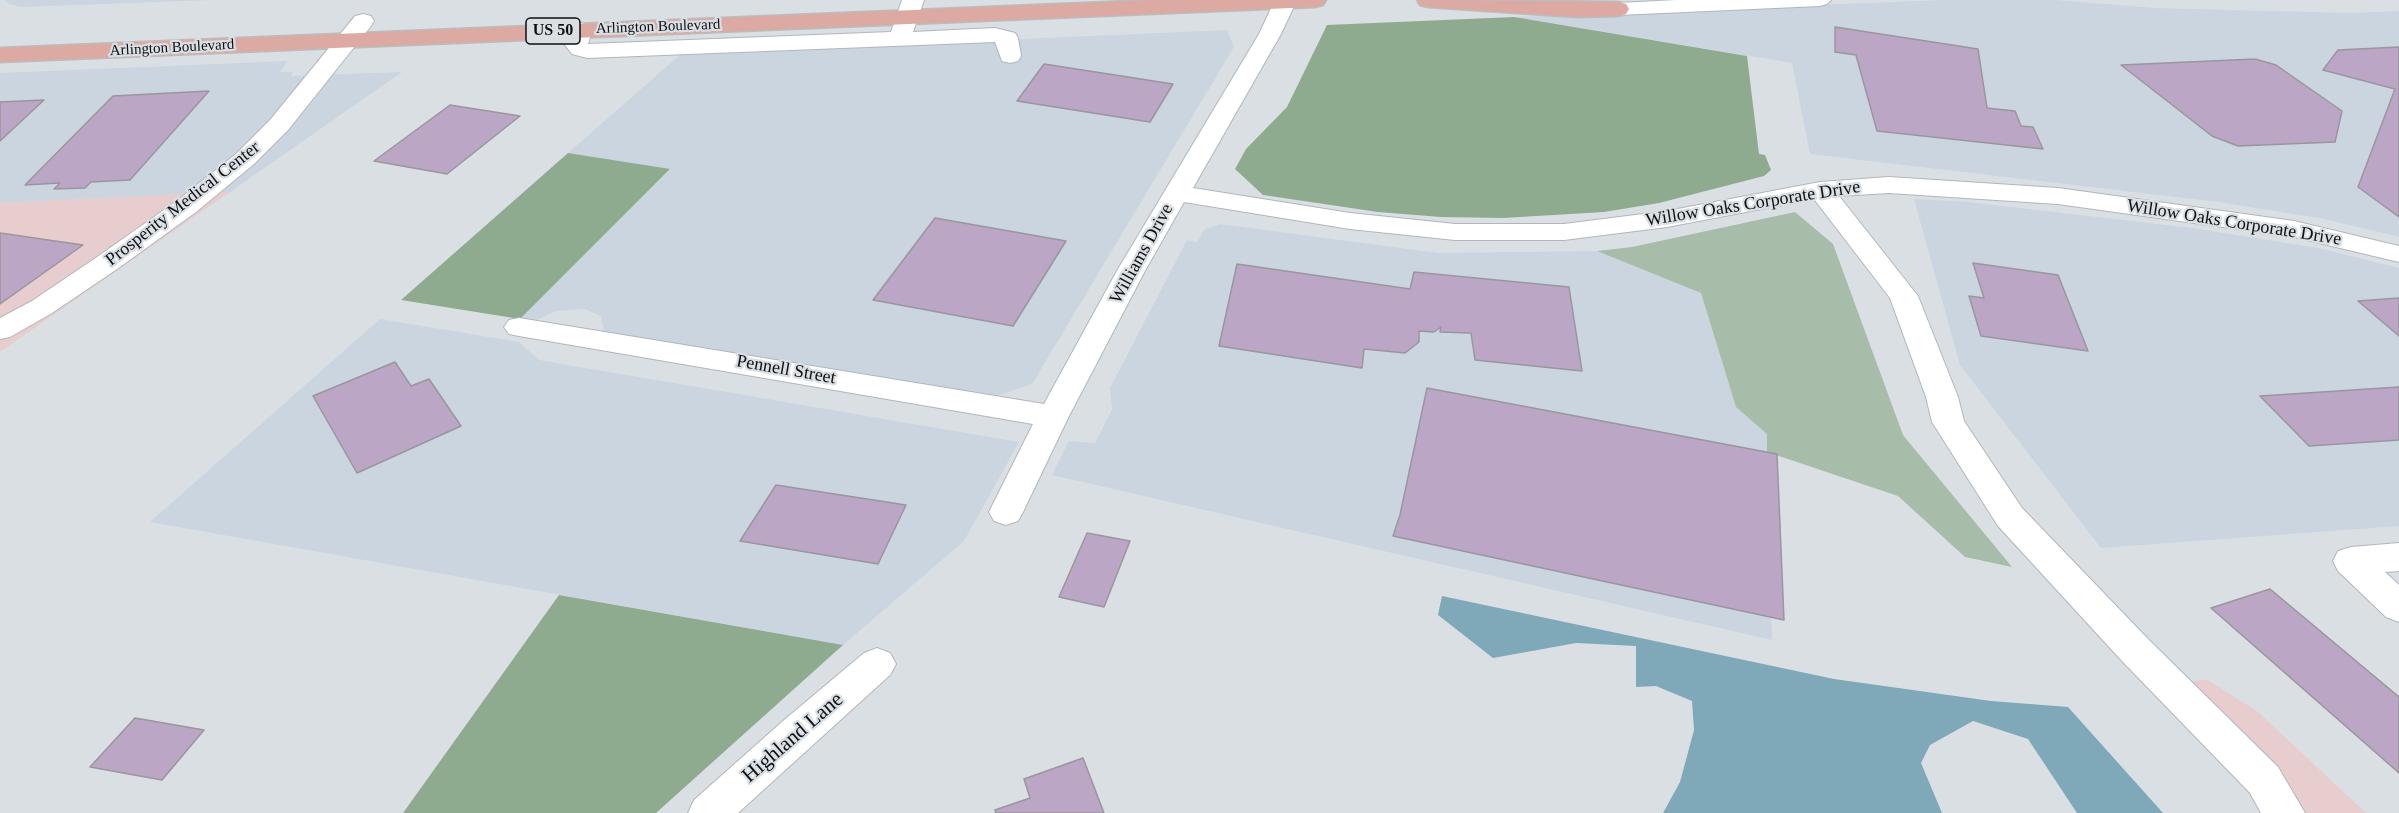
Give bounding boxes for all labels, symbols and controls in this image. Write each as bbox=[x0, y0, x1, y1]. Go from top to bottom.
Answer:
street label: Arlington Boulevard bbox=[595, 16, 721, 38]
road number: US 50 bbox=[526, 18, 580, 44]
street label: Arlington Boulevard bbox=[109, 36, 235, 60]
street label: Prosperity Medical Center bbox=[102, 137, 264, 271]
street label: Willow Oaks Corporate Drive bbox=[1644, 176, 1862, 232]
street label: Willow Oaks Corporate Drive bbox=[2125, 195, 2343, 251]
street label: Williams Drive bbox=[1106, 200, 1178, 308]
street label: Pennell Street bbox=[735, 351, 837, 389]
street label: Highland Lane bbox=[737, 687, 849, 789]

